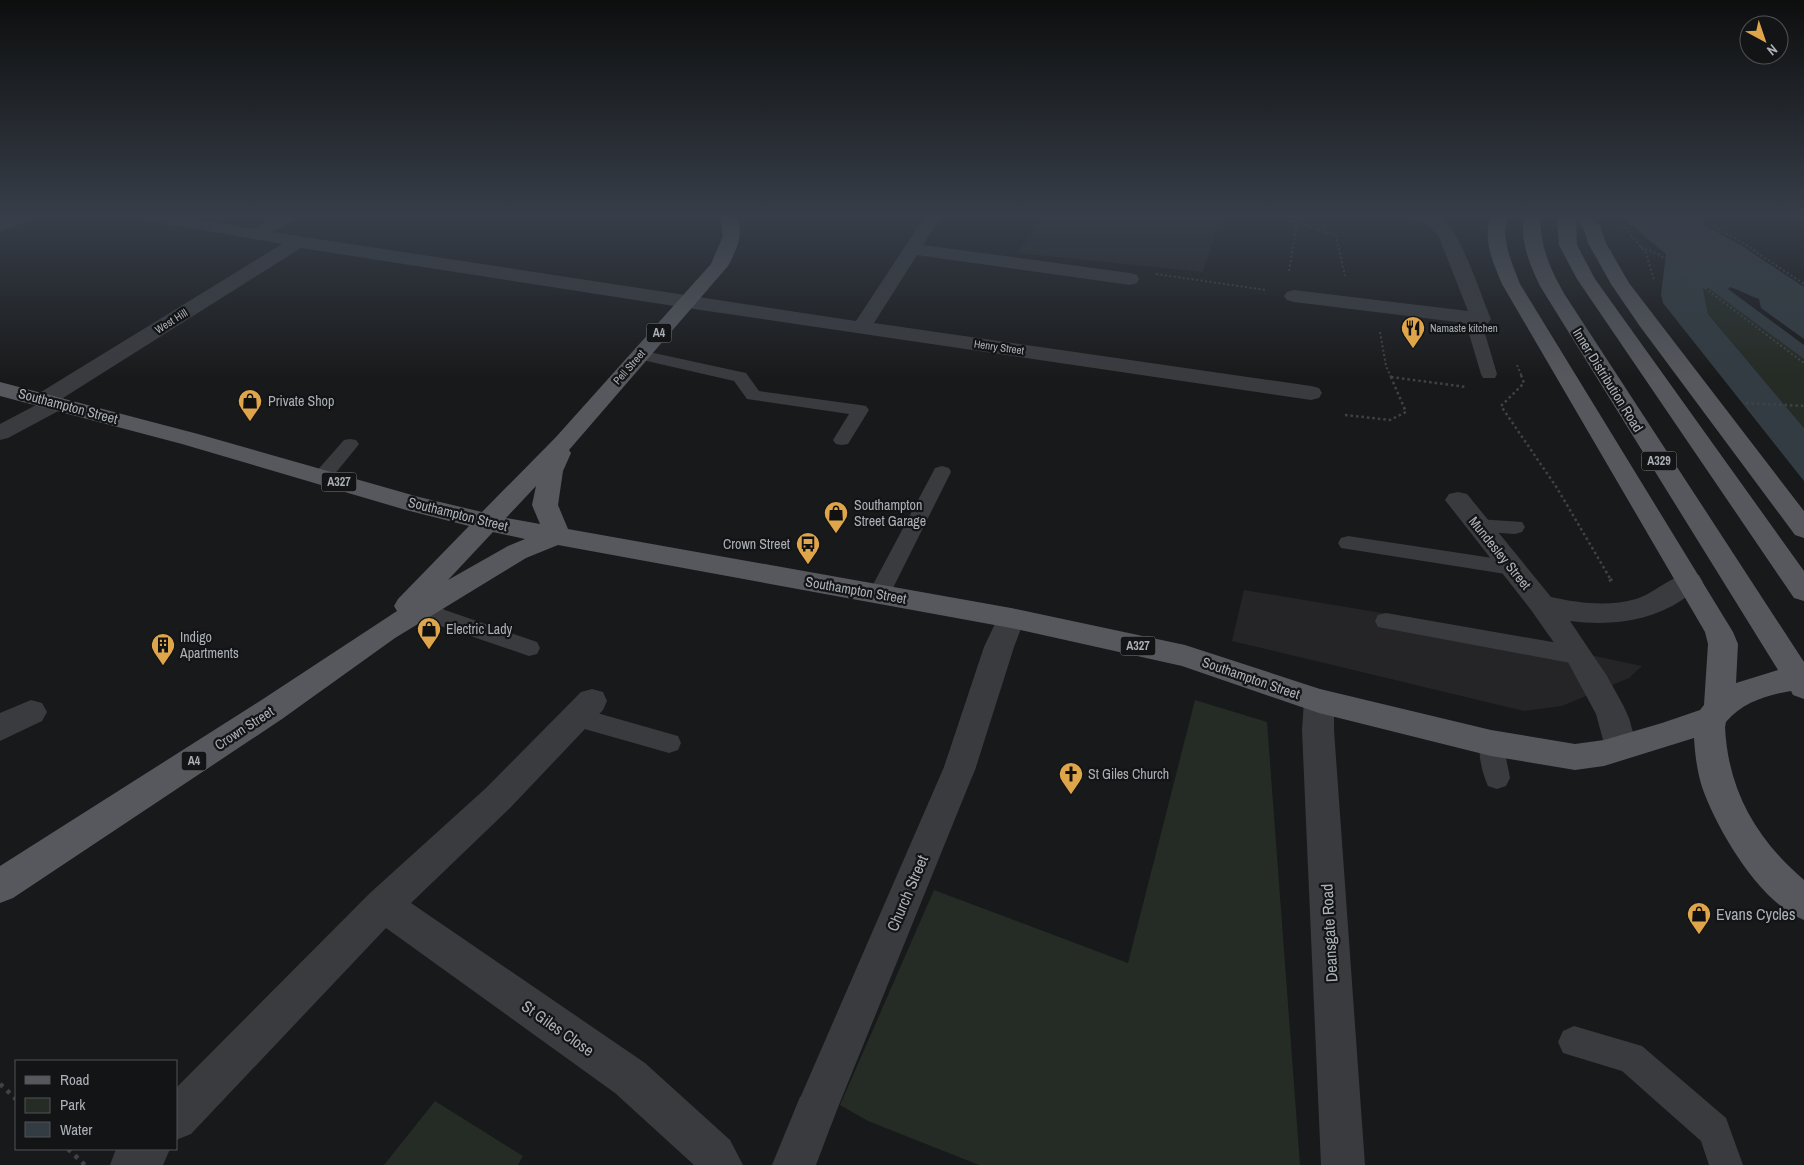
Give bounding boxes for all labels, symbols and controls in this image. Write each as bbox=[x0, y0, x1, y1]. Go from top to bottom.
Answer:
north arrow bbox=[1739, 15, 1789, 65]
text: N bbox=[1763, 40, 1781, 60]
street label: West Hill bbox=[152, 306, 190, 336]
restaurant icon: Namaste kitchen bbox=[1400, 315, 1426, 349]
place label: Namaste kitchen bbox=[1430, 321, 1498, 335]
road number: A4 bbox=[646, 323, 672, 342]
street label: Inner Distribution Road bbox=[1569, 325, 1647, 435]
street label: Henry Street bbox=[973, 337, 1026, 358]
street label: Pell Street bbox=[610, 346, 648, 387]
street label: Southampton Street bbox=[16, 384, 120, 428]
shop icon: Private Shop bbox=[237, 388, 263, 422]
place label: Private Shop bbox=[268, 392, 334, 410]
road number: A329 bbox=[1642, 452, 1676, 471]
road number: A327 bbox=[322, 472, 356, 492]
street label: Southampton Street bbox=[406, 493, 510, 535]
place label: Southampton Street Garage bbox=[854, 496, 926, 530]
shop icon: Southampton Street Garage bbox=[823, 500, 849, 534]
street label: Mundesley Street bbox=[1465, 513, 1535, 593]
bus stop icon: Crown Street bbox=[795, 531, 821, 565]
place label: Crown Street bbox=[723, 535, 790, 553]
street label: Southampton Street bbox=[804, 572, 908, 608]
shop icon: Electric Lady bbox=[416, 616, 442, 650]
place label: Electric Lady bbox=[446, 620, 513, 638]
place label: Indigo Apartments bbox=[179, 628, 239, 662]
building icon: Indigo Apartments bbox=[150, 632, 176, 666]
road number: A327 bbox=[1120, 636, 1156, 656]
street label: Southampton Street bbox=[1200, 653, 1302, 703]
street label: Crown Street bbox=[211, 702, 277, 754]
road number: A4 bbox=[182, 751, 206, 770]
church icon: St Giles Church bbox=[1058, 761, 1084, 795]
place label: St Giles Church bbox=[1088, 765, 1169, 783]
street label: Church Street bbox=[881, 851, 933, 935]
street label: Deansgate Road bbox=[1315, 883, 1343, 983]
shop icon: Evans Cycles bbox=[1686, 901, 1712, 935]
place label: Evans Cycles bbox=[1716, 903, 1795, 925]
street label: St Giles Close bbox=[517, 995, 599, 1061]
legend bbox=[15, 1060, 178, 1150]
text: Road bbox=[60, 1069, 89, 1090]
text: Park bbox=[60, 1094, 86, 1115]
text: Water bbox=[60, 1119, 92, 1140]

